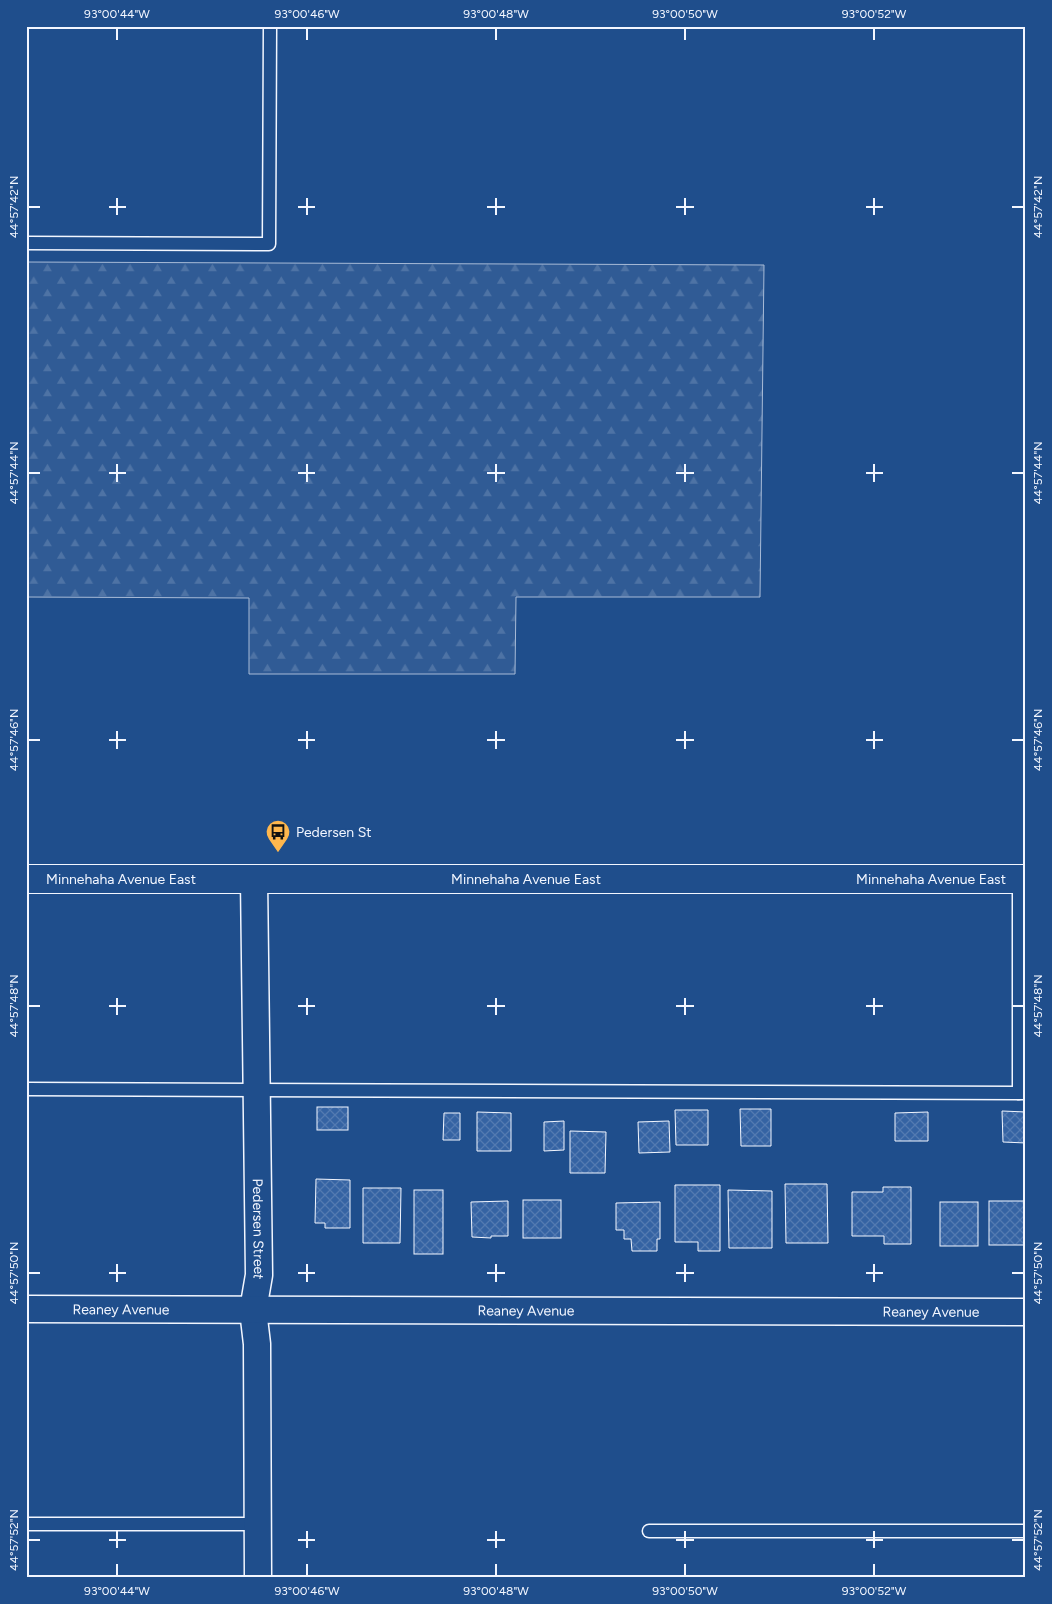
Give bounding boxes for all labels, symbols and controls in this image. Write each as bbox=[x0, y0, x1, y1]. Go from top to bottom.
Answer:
text: 93°00'44"W bbox=[84, 7, 150, 21]
text: 93°00'46"W bbox=[274, 7, 340, 21]
text: 93°00'48"W bbox=[463, 7, 529, 21]
text: 93°00'50"W bbox=[652, 7, 718, 21]
text: 93°00'52"W bbox=[842, 7, 907, 21]
text: 44°57'42"N bbox=[7, 176, 21, 238]
text: 44°57'42"N bbox=[1031, 176, 1045, 238]
text: 44°57'44"N bbox=[7, 441, 21, 505]
text: 44°57'44"N bbox=[1031, 441, 1045, 505]
text: 44°57'46"N bbox=[7, 709, 21, 771]
text: 44°57'46"N bbox=[1031, 709, 1045, 771]
bus stop icon: Pedersen St bbox=[265, 819, 291, 853]
place label: Pedersen St bbox=[296, 824, 372, 841]
street label: Minnehaha Avenue East bbox=[46, 871, 196, 888]
street label: Minnehaha Avenue East bbox=[451, 871, 601, 888]
street label: Minnehaha Avenue East bbox=[856, 871, 1006, 888]
text: 44°57'48"N bbox=[7, 974, 21, 1038]
text: 44°57'48"N bbox=[1031, 974, 1045, 1038]
street label: Pedersen Street bbox=[249, 1178, 267, 1281]
text: 44°57'50"N bbox=[7, 1242, 21, 1304]
text: 44°57'50"N bbox=[1031, 1242, 1045, 1304]
street label: Reaney Avenue bbox=[72, 1301, 170, 1318]
street label: Reaney Avenue bbox=[477, 1302, 575, 1320]
street label: Reaney Avenue bbox=[882, 1304, 980, 1321]
text: 44°57'52"N bbox=[7, 1509, 21, 1571]
text: 44°57'52"N bbox=[1031, 1509, 1045, 1571]
text: 93°00'44"W bbox=[84, 1584, 150, 1598]
text: 93°00'46"W bbox=[274, 1584, 340, 1598]
text: 93°00'48"W bbox=[463, 1584, 529, 1598]
text: 93°00'50"W bbox=[652, 1584, 718, 1598]
text: 93°00'52"W bbox=[842, 1584, 907, 1598]

